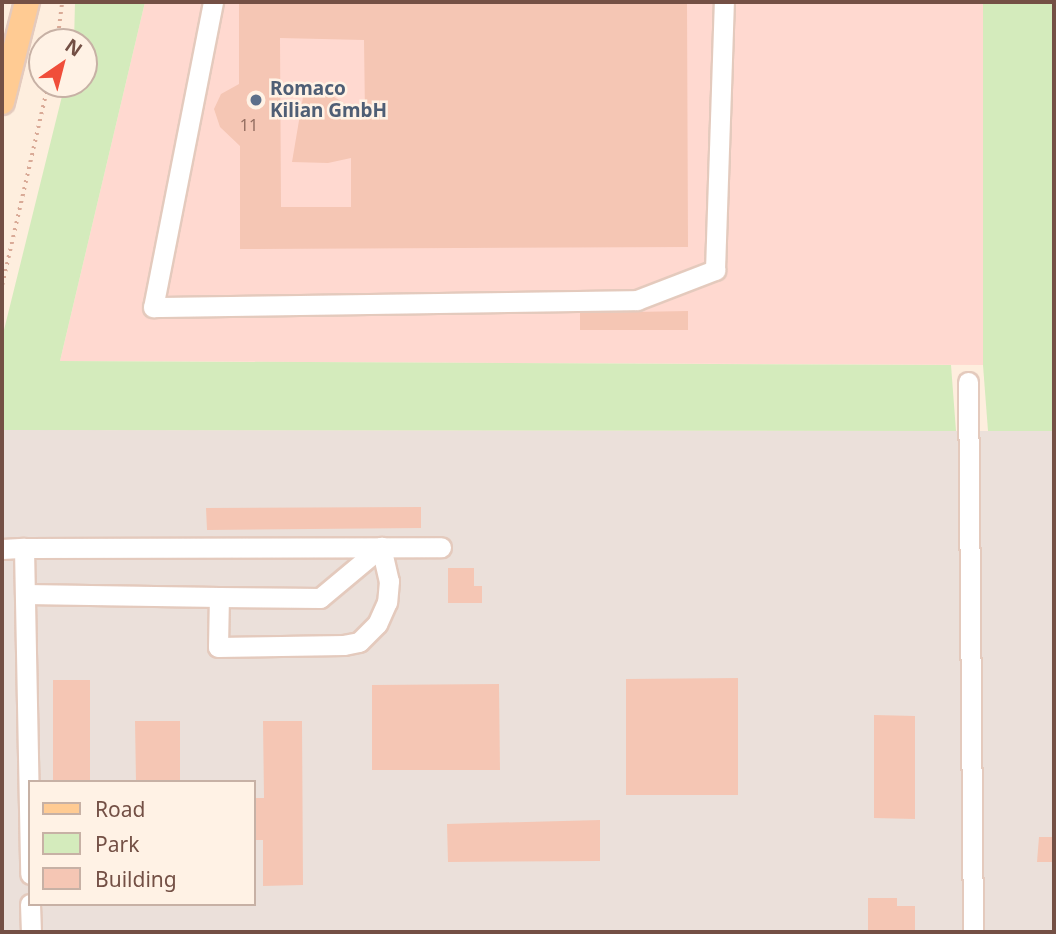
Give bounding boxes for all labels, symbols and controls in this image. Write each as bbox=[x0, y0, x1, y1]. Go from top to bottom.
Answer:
north arrow bbox=[28, 28, 98, 98]
text: N bbox=[60, 32, 88, 63]
place label: Romaco Kilian GmbH bbox=[270, 78, 387, 122]
marker: Romaco Kilian GmbH bbox=[248, 92, 264, 108]
house number: 11 bbox=[240, 115, 258, 135]
legend bbox=[28, 780, 256, 906]
text: Road bbox=[95, 795, 145, 823]
text: Park bbox=[95, 830, 139, 858]
text: Building bbox=[95, 865, 177, 893]

